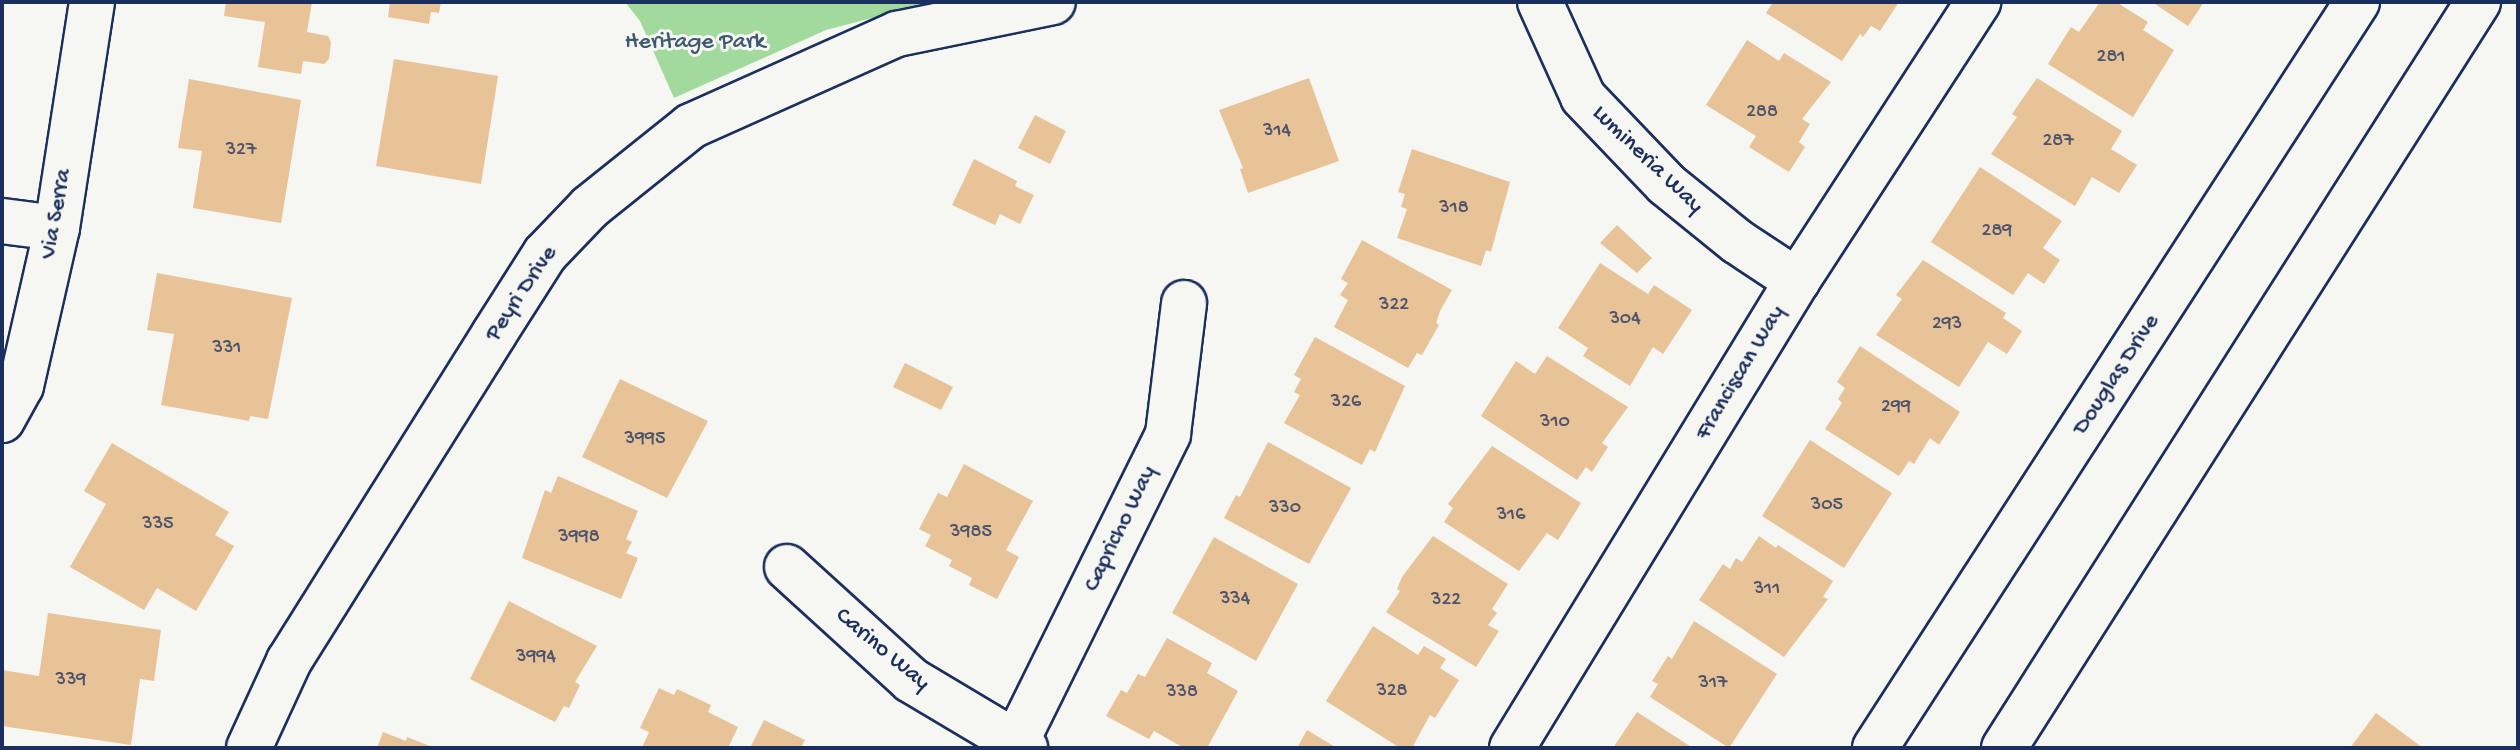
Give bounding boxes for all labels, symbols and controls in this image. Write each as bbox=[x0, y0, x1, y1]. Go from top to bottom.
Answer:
park label: Heritage Park bbox=[625, 29, 765, 57]
house number: 281 bbox=[2097, 45, 2125, 69]
street label: Lumineria Way bbox=[1585, 100, 1709, 220]
house number: 288 bbox=[1746, 100, 1778, 124]
house number: 314 bbox=[1263, 119, 1291, 143]
house number: 287 bbox=[2042, 129, 2074, 153]
house number: 327 bbox=[226, 138, 256, 162]
street label: Via Serra bbox=[35, 166, 79, 262]
house number: 318 bbox=[1439, 196, 1469, 220]
house number: 289 bbox=[1982, 219, 2012, 243]
street label: Peyri Drive bbox=[480, 241, 564, 347]
house number: 322 bbox=[1379, 293, 1409, 317]
street label: Franciscan Way bbox=[1690, 301, 1792, 445]
house number: 304 bbox=[1609, 307, 1641, 331]
street label: Douglas Drive bbox=[2067, 309, 2167, 441]
house number: 293 bbox=[1932, 312, 1962, 336]
house number: 331 bbox=[213, 336, 241, 360]
house number: 326 bbox=[1331, 390, 1361, 414]
house number: 299 bbox=[1881, 395, 1911, 419]
house number: 310 bbox=[1540, 410, 1570, 434]
house number: 3995 bbox=[625, 427, 665, 451]
street label: Capricho Way bbox=[1078, 461, 1164, 597]
house number: 305 bbox=[1811, 493, 1843, 517]
house number: 330 bbox=[1269, 496, 1301, 520]
house number: 316 bbox=[1497, 503, 1525, 527]
house number: 335 bbox=[142, 512, 174, 536]
house number: 3985 bbox=[950, 520, 992, 544]
house number: 3998 bbox=[558, 525, 600, 549]
house number: 311 bbox=[1754, 577, 1780, 601]
house number: 334 bbox=[1220, 587, 1250, 611]
house number: 322 bbox=[1431, 588, 1461, 612]
street label: Carino Way bbox=[829, 602, 935, 698]
house number: 3994 bbox=[516, 645, 556, 669]
house number: 339 bbox=[56, 668, 86, 692]
house number: 317 bbox=[1699, 671, 1727, 695]
house number: 328 bbox=[1376, 679, 1408, 703]
house number: 338 bbox=[1166, 680, 1198, 704]

